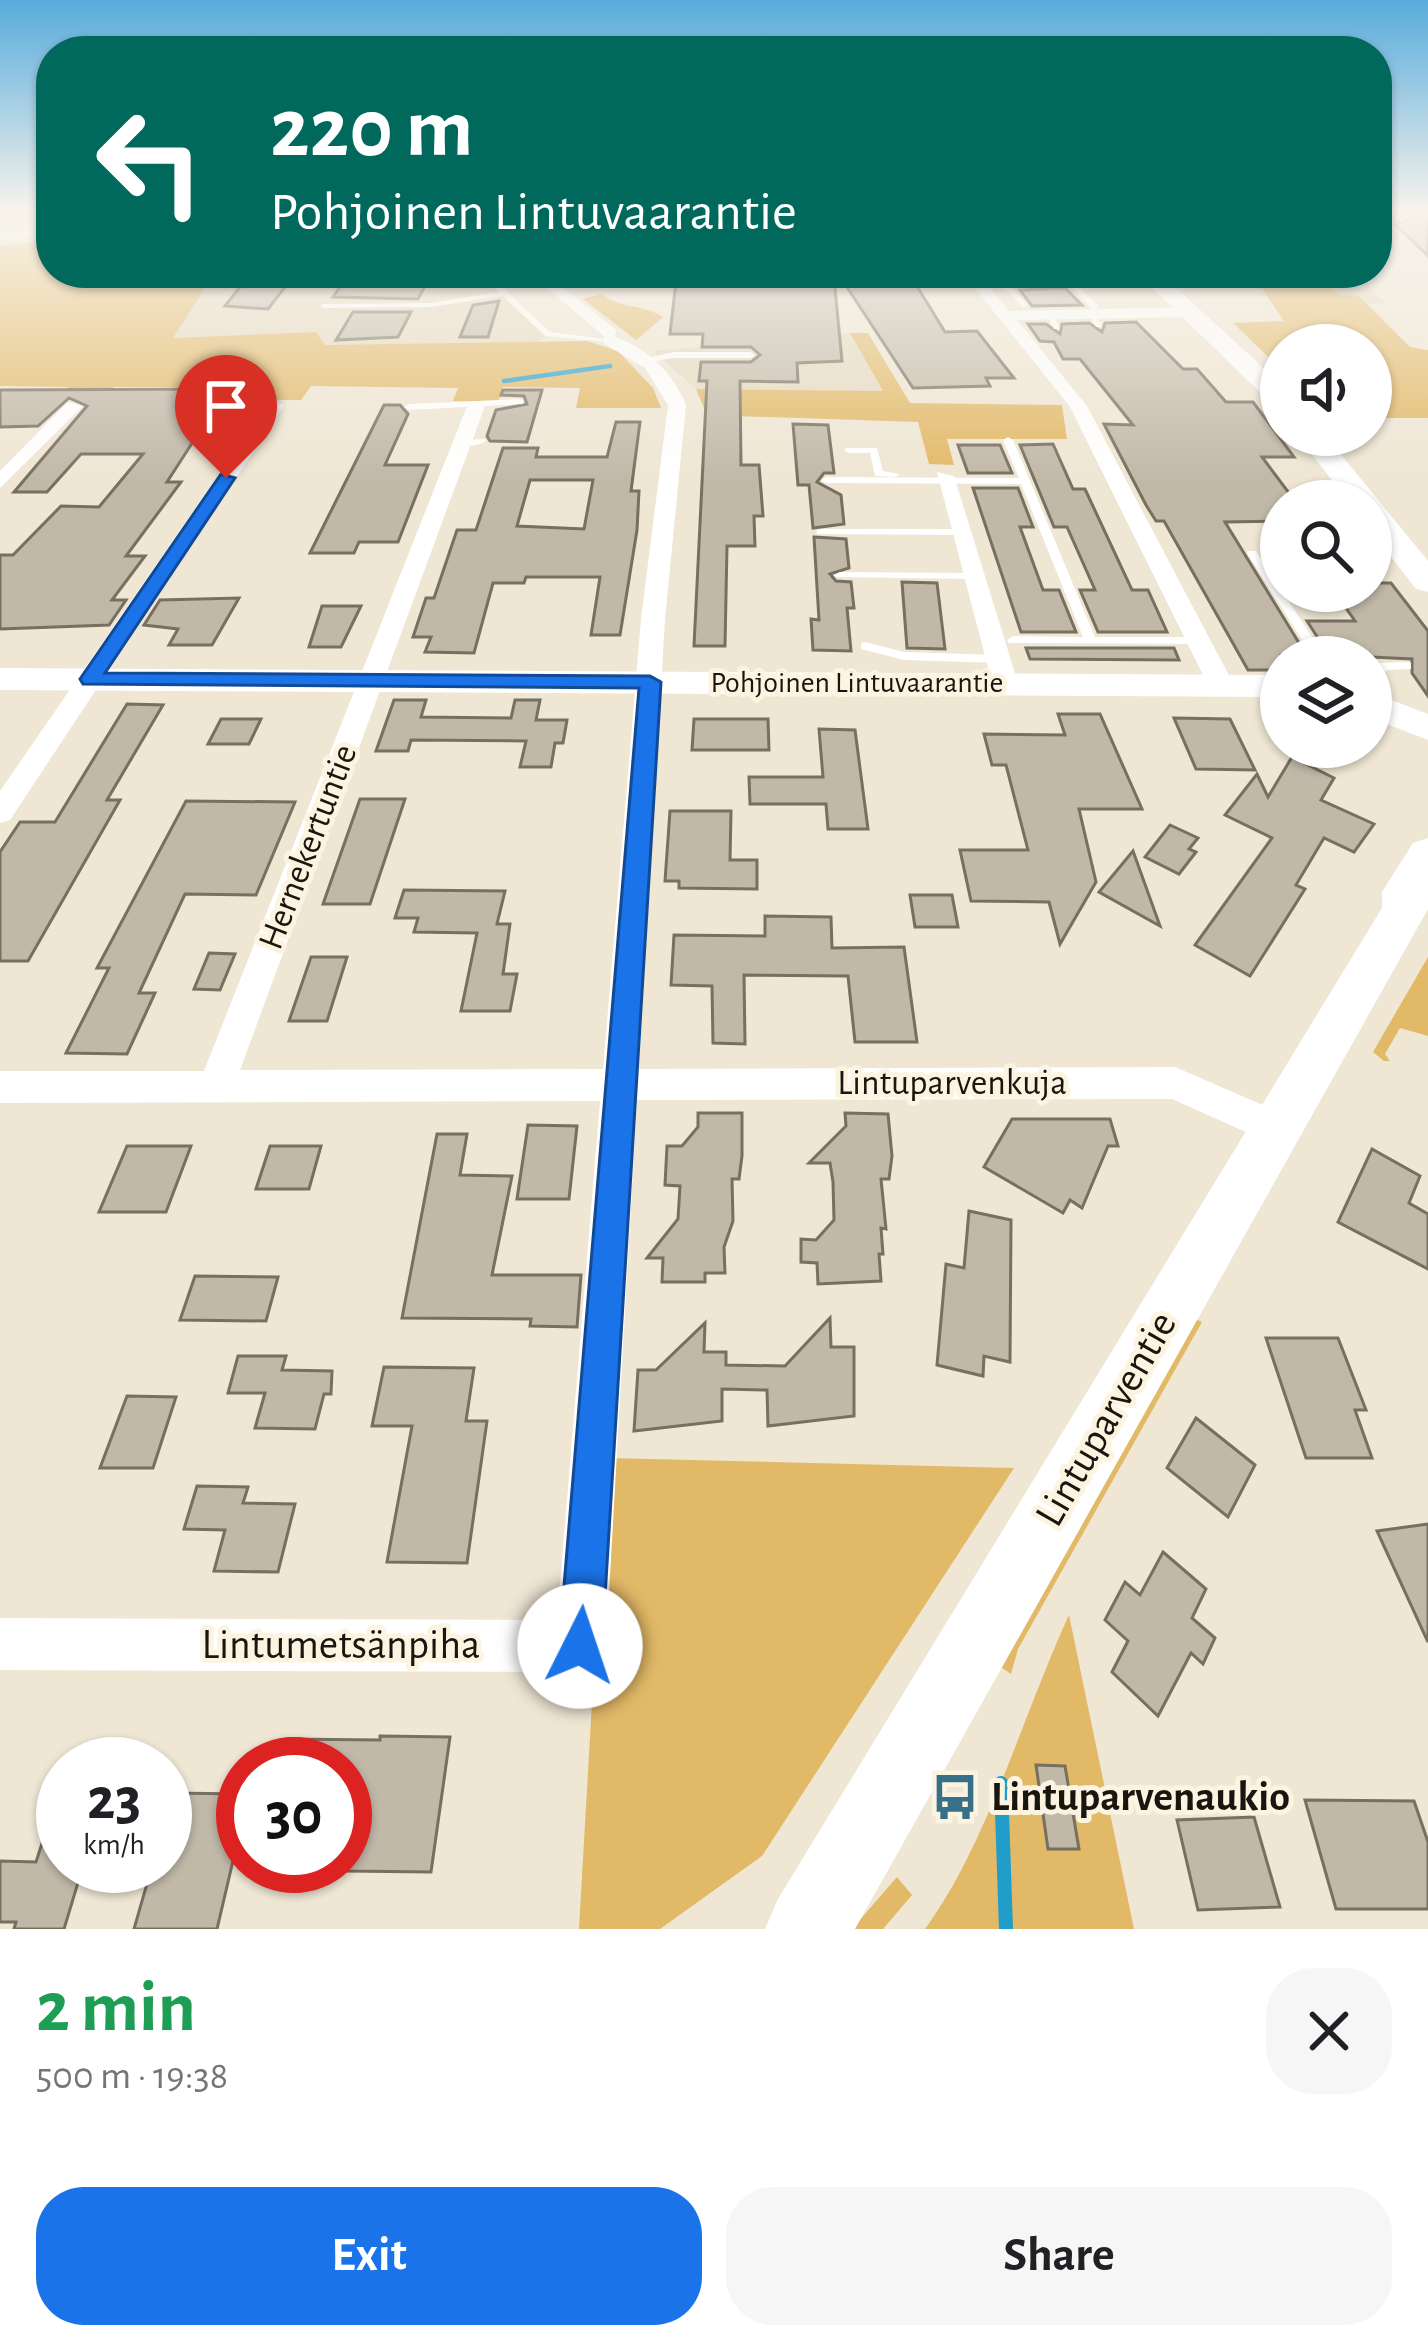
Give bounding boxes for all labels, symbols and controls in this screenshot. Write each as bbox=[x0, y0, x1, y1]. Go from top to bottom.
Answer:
icon: left bbox=[72, 84, 228, 240]
text: 220 m bbox=[270, 88, 473, 172]
text: Pohjoinen Lintuvaarantie bbox=[270, 186, 797, 240]
map controls bbox=[1260, 324, 1392, 768]
button: sound bbox=[1260, 324, 1392, 456]
pin bbox=[175, 355, 277, 478]
icon: arrive bbox=[193, 373, 259, 439]
button: search bbox=[1260, 480, 1392, 612]
button: layers bbox=[1260, 636, 1392, 768]
street label: Pohjoinen Lintuvaarantie bbox=[711, 668, 1003, 698]
street label: Hernekertuntie bbox=[252, 740, 364, 954]
street label: Lintuparvenkuja bbox=[837, 1065, 1067, 1101]
street label: Lintuparventie bbox=[1028, 1305, 1184, 1533]
position arrow bbox=[517, 1583, 643, 1709]
street label: Lintumetsänpiha bbox=[201, 1624, 481, 1666]
speed limit sign: 30 bbox=[216, 1737, 372, 1893]
text: 23 bbox=[87, 1770, 141, 1830]
bus stop icon: Lintuparvenaukio bbox=[930, 1772, 980, 1822]
place label: Lintuparvenaukio bbox=[991, 1776, 1290, 1818]
text: km/h bbox=[83, 1830, 145, 1860]
button: close bbox=[1266, 1968, 1392, 2094]
text: 2 min bbox=[36, 1972, 196, 2044]
text: 500 m · 19:38 bbox=[36, 2057, 228, 2096]
button: Exit bbox=[36, 2187, 702, 2325]
button: Share bbox=[726, 2187, 1392, 2325]

